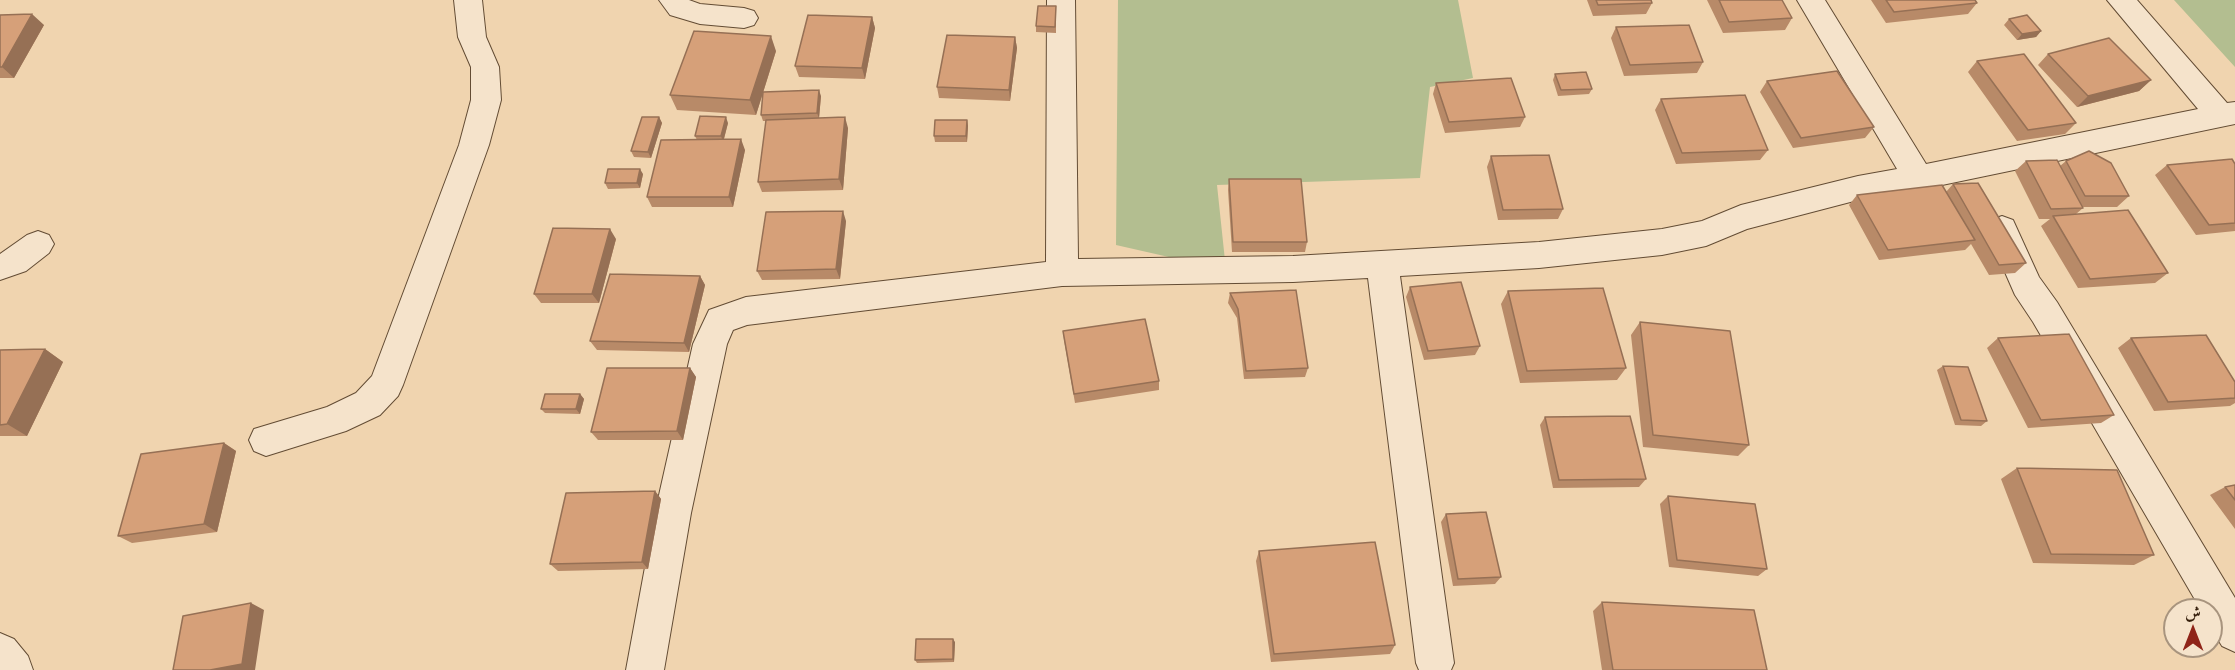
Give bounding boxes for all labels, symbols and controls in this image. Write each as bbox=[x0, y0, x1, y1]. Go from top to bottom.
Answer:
north arrow bbox=[2163, 598, 2223, 658]
text: ش bbox=[2185, 602, 2201, 622]

